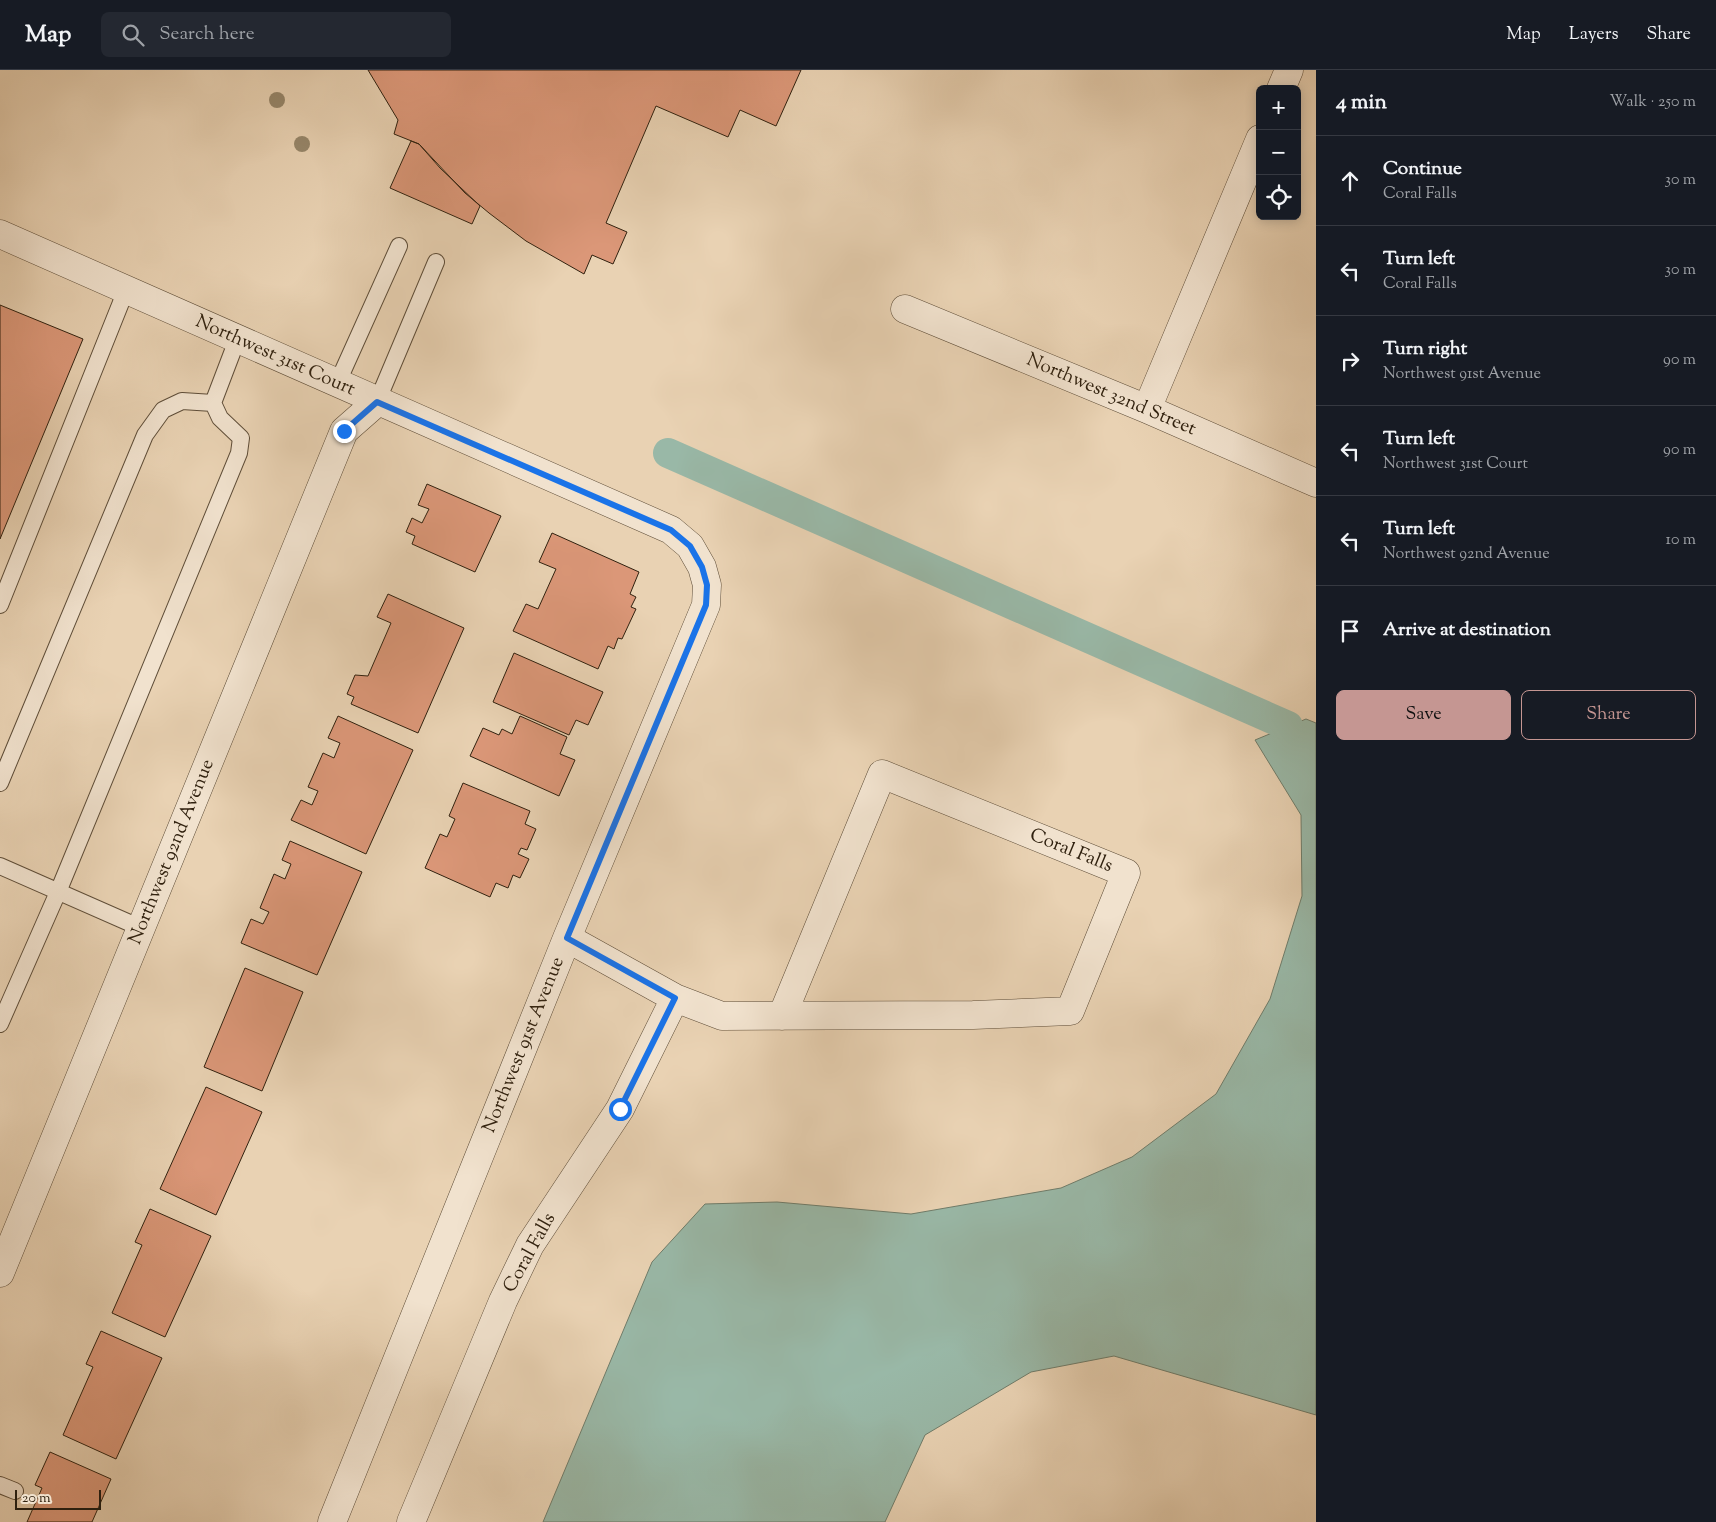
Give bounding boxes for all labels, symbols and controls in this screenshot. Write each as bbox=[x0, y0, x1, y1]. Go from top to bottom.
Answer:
search box bbox=[101, 12, 451, 57]
text: Map bbox=[25, 18, 71, 52]
icon: search bbox=[119, 21, 147, 49]
text: Search here bbox=[159, 21, 255, 48]
text: Map bbox=[1506, 22, 1541, 48]
text: Layers bbox=[1569, 22, 1619, 48]
text: Share bbox=[1647, 22, 1691, 48]
map controls bbox=[1256, 85, 1301, 220]
button: + bbox=[1256, 85, 1301, 130]
text: 4 min bbox=[1336, 88, 1387, 118]
text: Walk · 250 m bbox=[1610, 91, 1696, 114]
button: − bbox=[1256, 130, 1301, 175]
text: Continue bbox=[1383, 156, 1462, 183]
icon: ahead bbox=[1336, 167, 1364, 195]
text: 30 m bbox=[1665, 169, 1696, 192]
button: locate bbox=[1256, 175, 1301, 220]
text: Coral Falls bbox=[1383, 183, 1457, 206]
text: Turn left bbox=[1383, 246, 1455, 273]
icon: left bbox=[1336, 257, 1364, 285]
text: 30 m bbox=[1665, 259, 1696, 282]
text: Coral Falls bbox=[1383, 273, 1457, 296]
street label: Northwest 31st Court bbox=[191, 309, 360, 404]
text: Turn right bbox=[1383, 336, 1467, 363]
street label: Northwest 32nd Street bbox=[1022, 347, 1200, 443]
icon: right bbox=[1336, 347, 1364, 375]
text: 90 m bbox=[1663, 349, 1696, 372]
text: Northwest 91st Avenue bbox=[1383, 363, 1541, 386]
route end bbox=[333, 420, 356, 443]
text: Turn left bbox=[1383, 426, 1455, 453]
icon: left bbox=[1336, 437, 1364, 465]
text: 90 m bbox=[1663, 439, 1696, 462]
text: Northwest 31st Court bbox=[1383, 453, 1528, 476]
text: Turn left bbox=[1383, 516, 1455, 543]
icon: left bbox=[1336, 527, 1364, 555]
text: 10 m bbox=[1666, 529, 1696, 552]
text: Northwest 92nd Avenue bbox=[1383, 543, 1550, 566]
icon: arrive bbox=[1336, 617, 1364, 645]
text: Arrive at destination bbox=[1383, 617, 1551, 644]
button: Save bbox=[1336, 690, 1511, 740]
button: Share bbox=[1521, 690, 1696, 740]
street label: Northwest 92nd Avenue bbox=[122, 755, 222, 949]
street label: Coral Falls bbox=[1025, 822, 1117, 880]
street label: Northwest 91st Avenue bbox=[476, 953, 572, 1137]
route start bbox=[609, 1098, 632, 1121]
street label: Coral Falls bbox=[497, 1208, 563, 1298]
scale bar bbox=[15, 1487, 101, 1510]
text: 20 m bbox=[22, 1489, 51, 1509]

